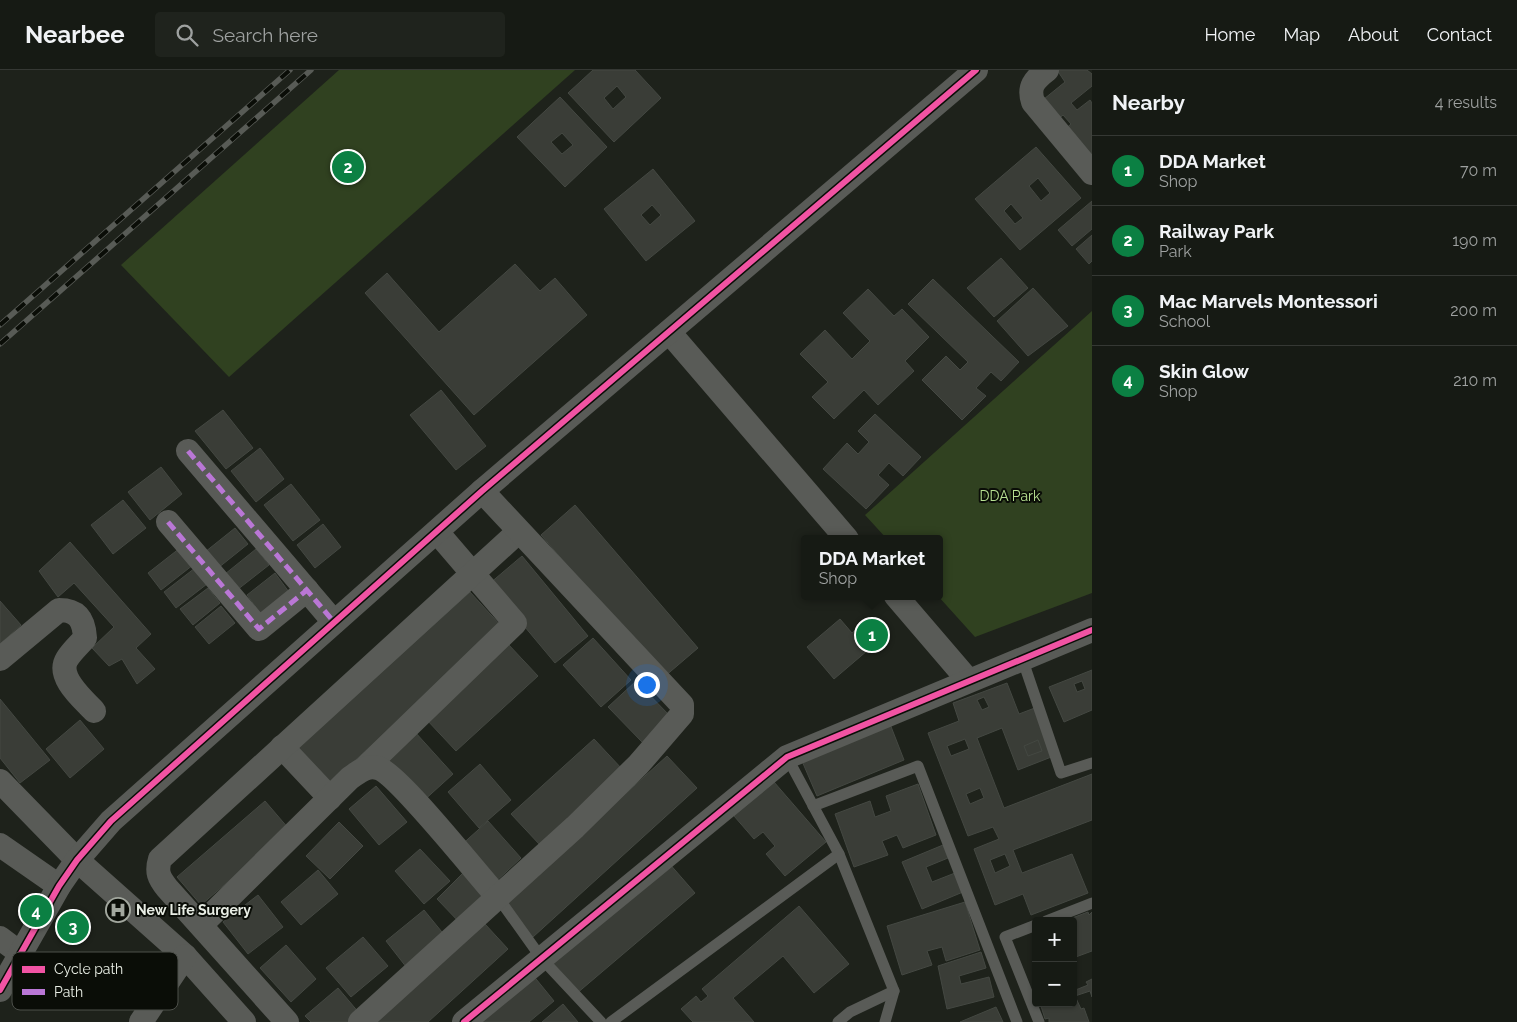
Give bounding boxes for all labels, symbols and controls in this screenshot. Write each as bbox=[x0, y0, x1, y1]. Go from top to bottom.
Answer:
search box bbox=[155, 12, 505, 57]
text: Nearbee bbox=[25, 20, 125, 49]
icon: search bbox=[173, 21, 201, 49]
text: Search here bbox=[213, 24, 318, 46]
text: Home bbox=[1204, 24, 1255, 45]
text: Map bbox=[1283, 24, 1320, 45]
text: About bbox=[1348, 24, 1399, 45]
text: Contact bbox=[1427, 24, 1492, 45]
text: Nearby bbox=[1112, 90, 1185, 115]
text: 4 results bbox=[1435, 93, 1497, 112]
pin: 2 bbox=[332, 148, 364, 186]
text: DDA Market bbox=[1159, 150, 1266, 172]
text: 1 bbox=[1124, 161, 1132, 180]
text: 70 m bbox=[1460, 161, 1497, 180]
text: Shop bbox=[1159, 172, 1197, 191]
text: Railway Park bbox=[1159, 220, 1274, 242]
text: 2 bbox=[1123, 231, 1133, 250]
text: 190 m bbox=[1452, 231, 1497, 250]
text: Park bbox=[1159, 242, 1192, 261]
text: Mac Marvels Montessori bbox=[1159, 290, 1378, 312]
text: 3 bbox=[1124, 301, 1132, 320]
text: 200 m bbox=[1450, 301, 1497, 320]
text: School bbox=[1159, 312, 1210, 331]
text: Skin Glow bbox=[1159, 360, 1249, 382]
text: 4 bbox=[1123, 371, 1133, 390]
text: 210 m bbox=[1453, 371, 1497, 390]
text: Shop bbox=[1159, 382, 1197, 401]
park label: DDA Park bbox=[980, 488, 1041, 504]
popup bbox=[801, 535, 943, 600]
text: DDA Market bbox=[819, 547, 925, 569]
text: Shop bbox=[819, 569, 857, 588]
pin: 1 bbox=[856, 616, 888, 654]
your location bbox=[634, 672, 660, 698]
pin: 4 bbox=[20, 892, 52, 930]
hospital icon: New Life Surgery bbox=[105, 897, 131, 923]
place label: New Life Surgery bbox=[136, 902, 251, 918]
pin: 3 bbox=[57, 908, 89, 946]
map controls bbox=[1032, 917, 1077, 1007]
button: + bbox=[1032, 917, 1077, 962]
legend bbox=[12, 952, 178, 1010]
text: Cycle path bbox=[54, 961, 123, 977]
button: − bbox=[1032, 962, 1077, 1007]
text: Path bbox=[54, 984, 83, 1000]

